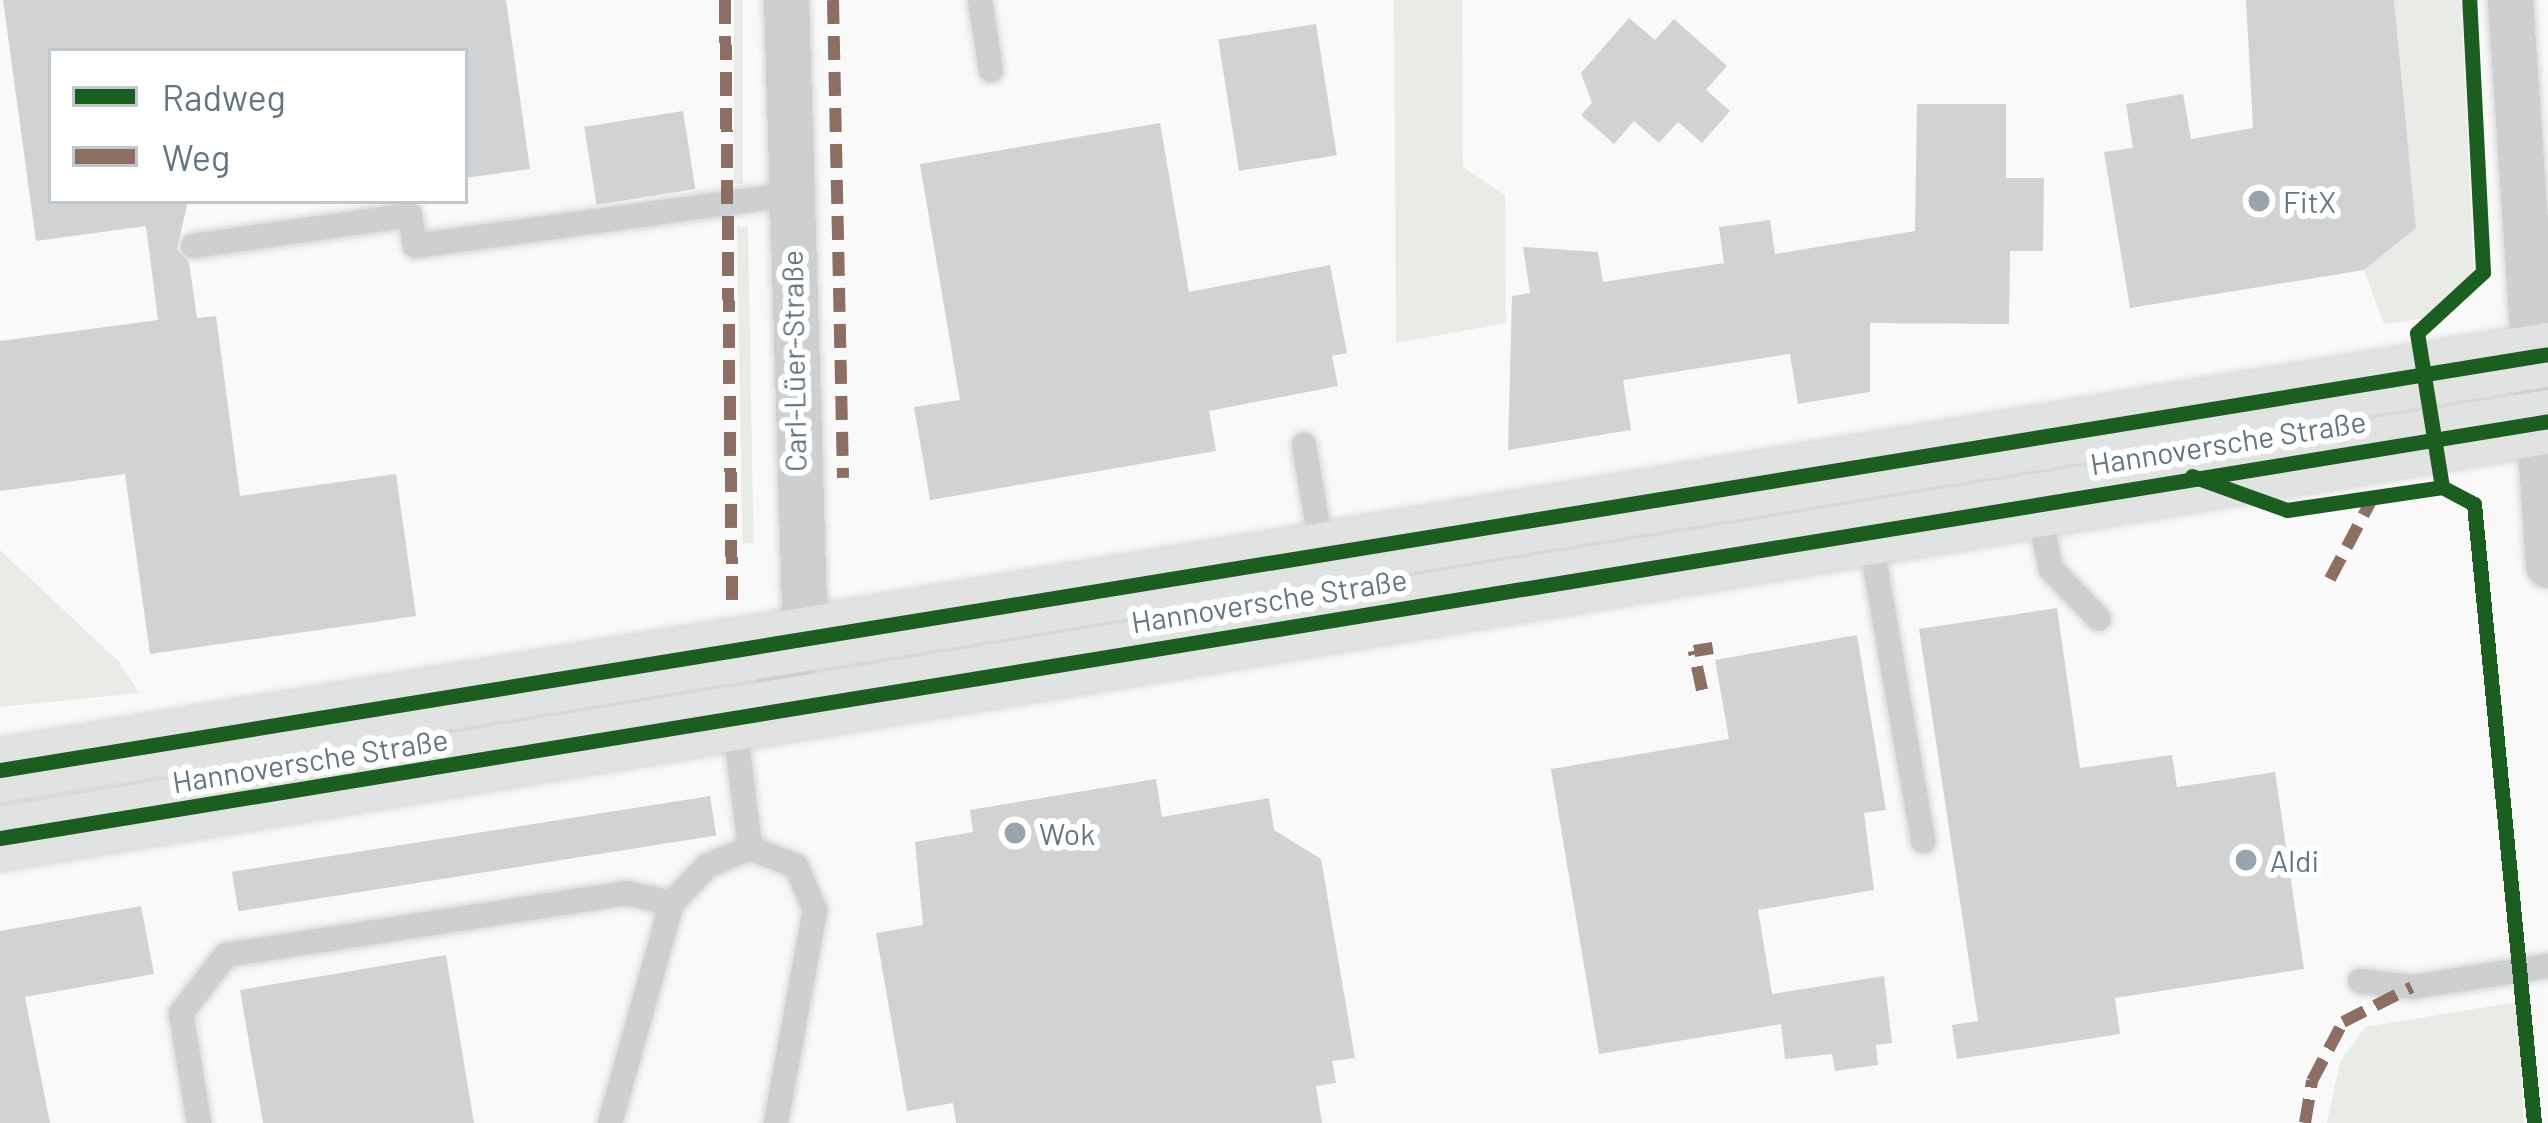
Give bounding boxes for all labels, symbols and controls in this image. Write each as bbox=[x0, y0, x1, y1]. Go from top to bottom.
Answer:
legend bbox=[48, 48, 468, 204]
text: Radweg bbox=[162, 75, 286, 118]
text: Weg bbox=[162, 135, 230, 178]
place label: FitX bbox=[2283, 183, 2336, 219]
marker: FitX bbox=[2246, 188, 2272, 214]
street label: Carl-Lüer-Straße bbox=[773, 250, 813, 472]
street label: Hannoversche Straße bbox=[2088, 402, 2368, 482]
street label: Hannoversche Straße bbox=[1129, 560, 1409, 640]
street label: Hannoversche Straße bbox=[170, 720, 450, 800]
place label: Wok bbox=[1039, 815, 1095, 851]
marker: Wok bbox=[1002, 820, 1028, 846]
place label: Aldi bbox=[2270, 842, 2319, 878]
marker: Aldi bbox=[2233, 847, 2259, 873]

